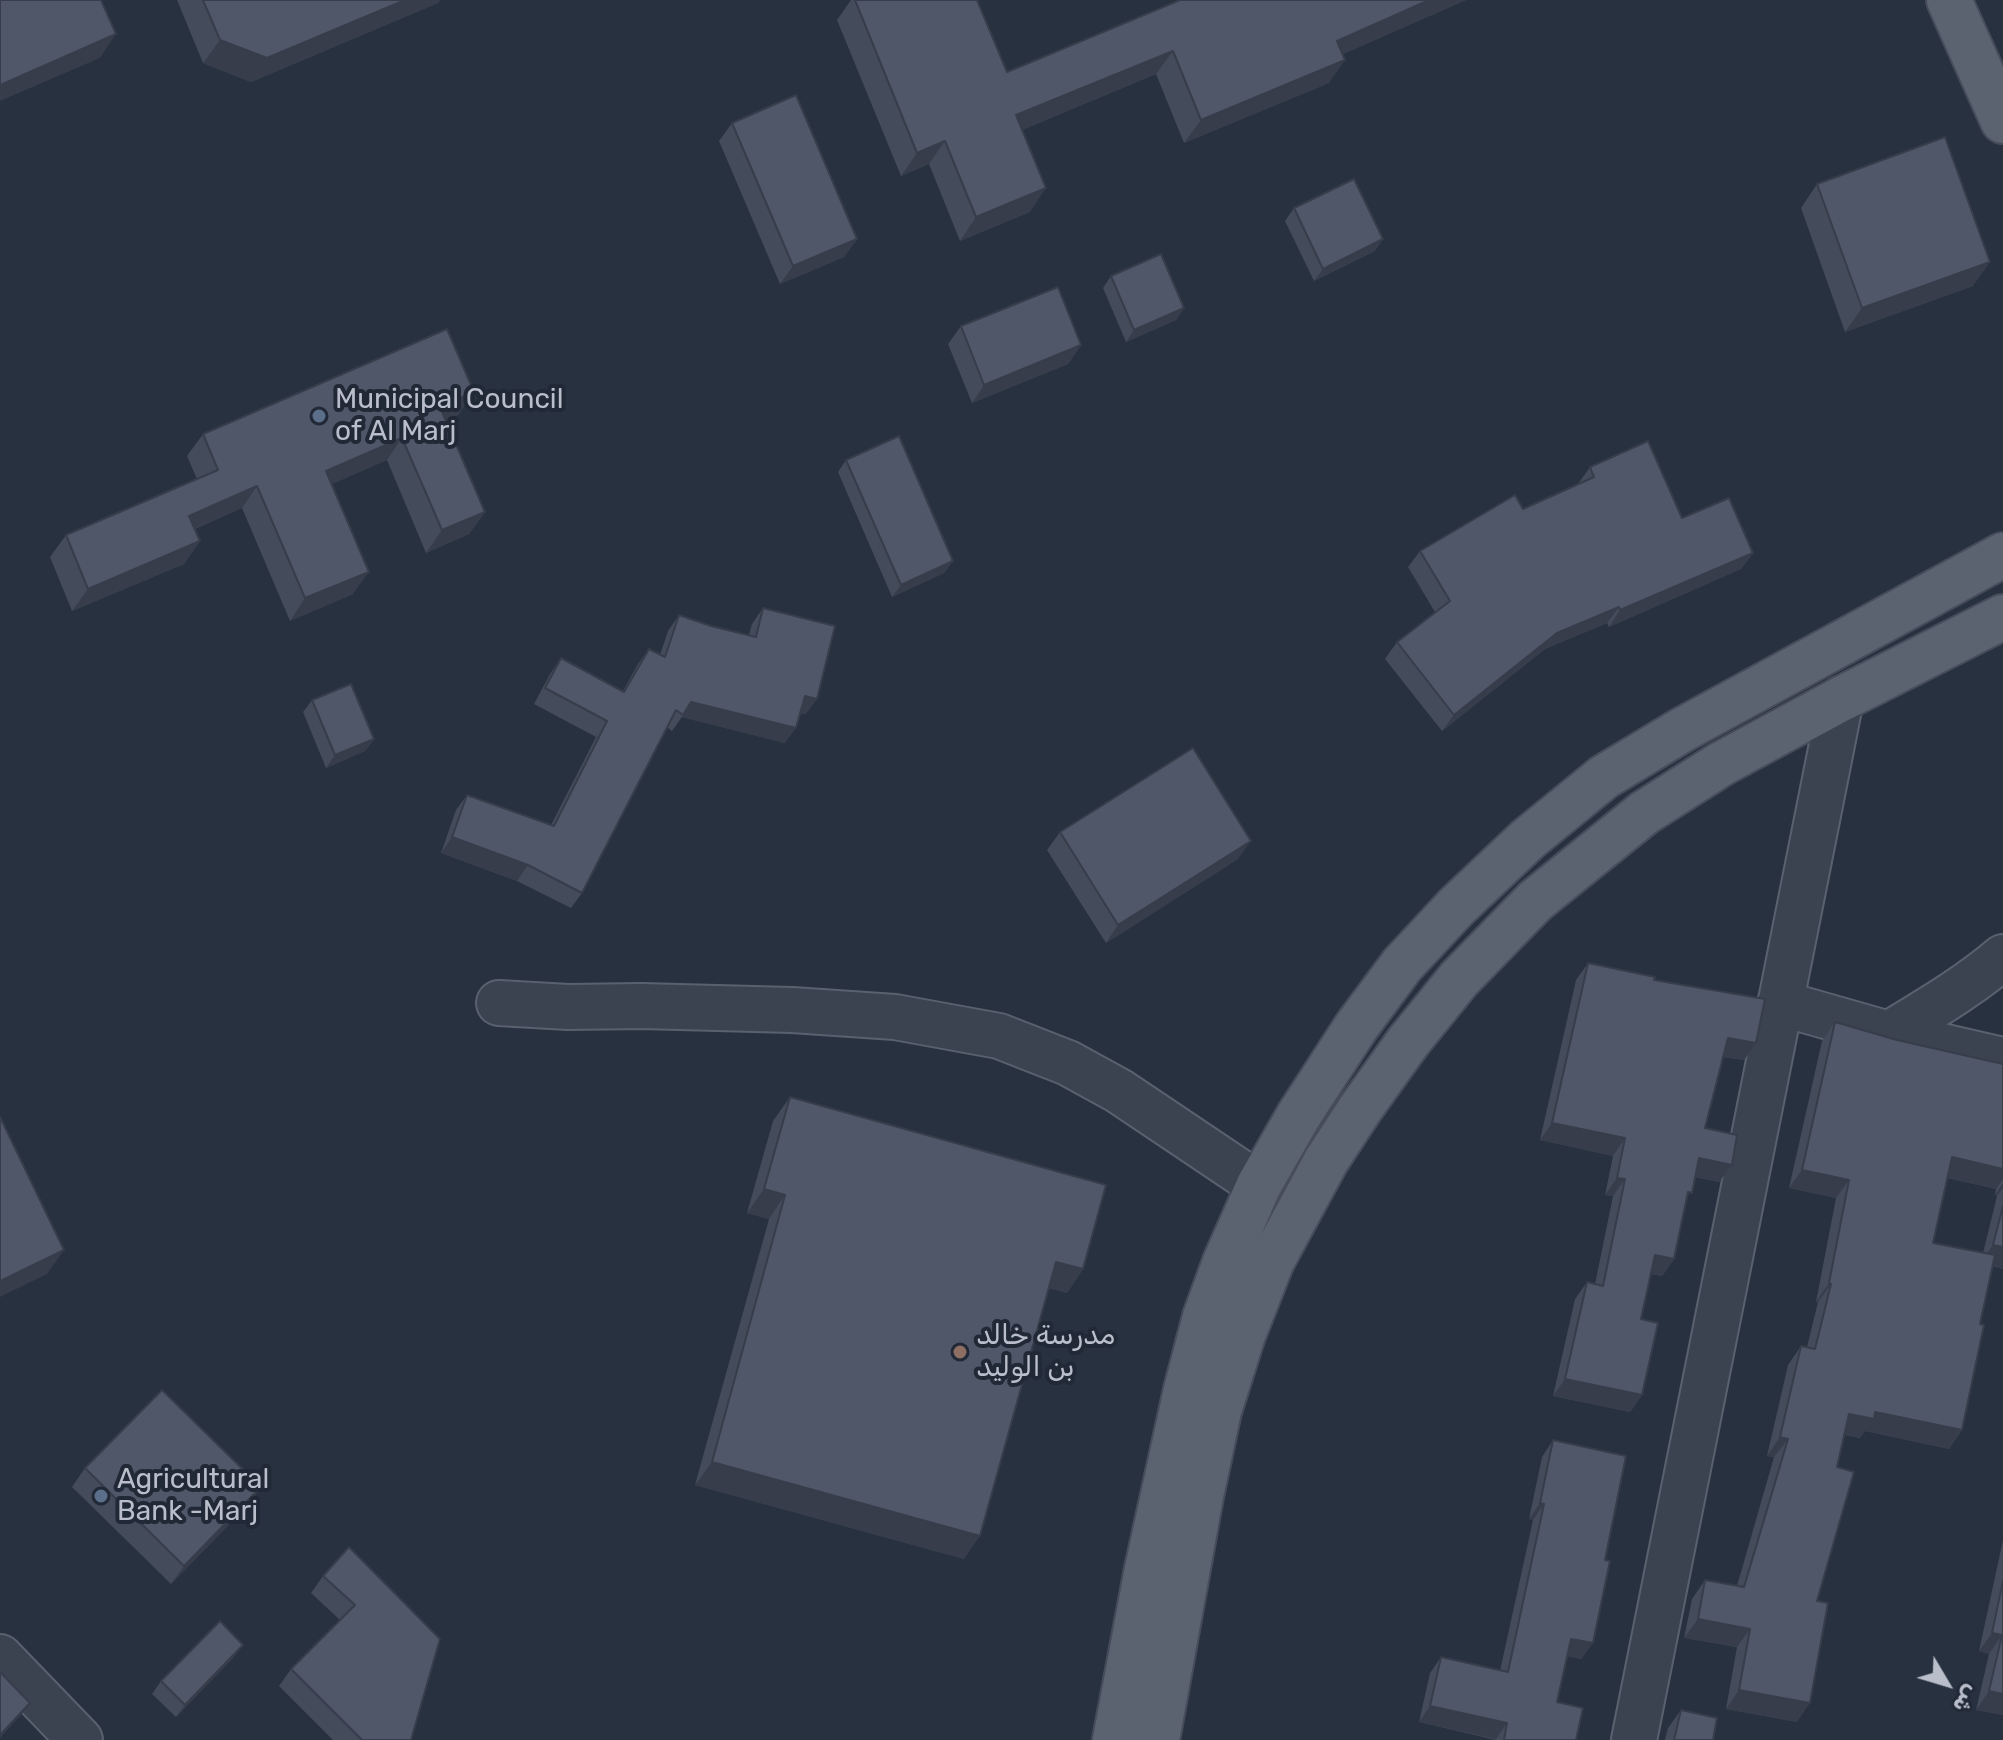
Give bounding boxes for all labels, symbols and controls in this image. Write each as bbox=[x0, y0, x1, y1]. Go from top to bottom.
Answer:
place label: Municipal Council of Al Marj bbox=[335, 383, 563, 449]
marker: Municipal Council of Al Marj bbox=[310, 407, 328, 425]
place label: مدرسة خالد بن الوليد bbox=[976, 1319, 1115, 1385]
marker: مدرسة خالد بن الوليد bbox=[951, 1343, 969, 1361]
place label: Agricultural Bank -Marj bbox=[117, 1463, 269, 1529]
marker: Agricultural Bank -Marj bbox=[92, 1487, 110, 1505]
north arrow bbox=[1907, 1644, 1987, 1724]
text: ش bbox=[1947, 1680, 1986, 1718]

